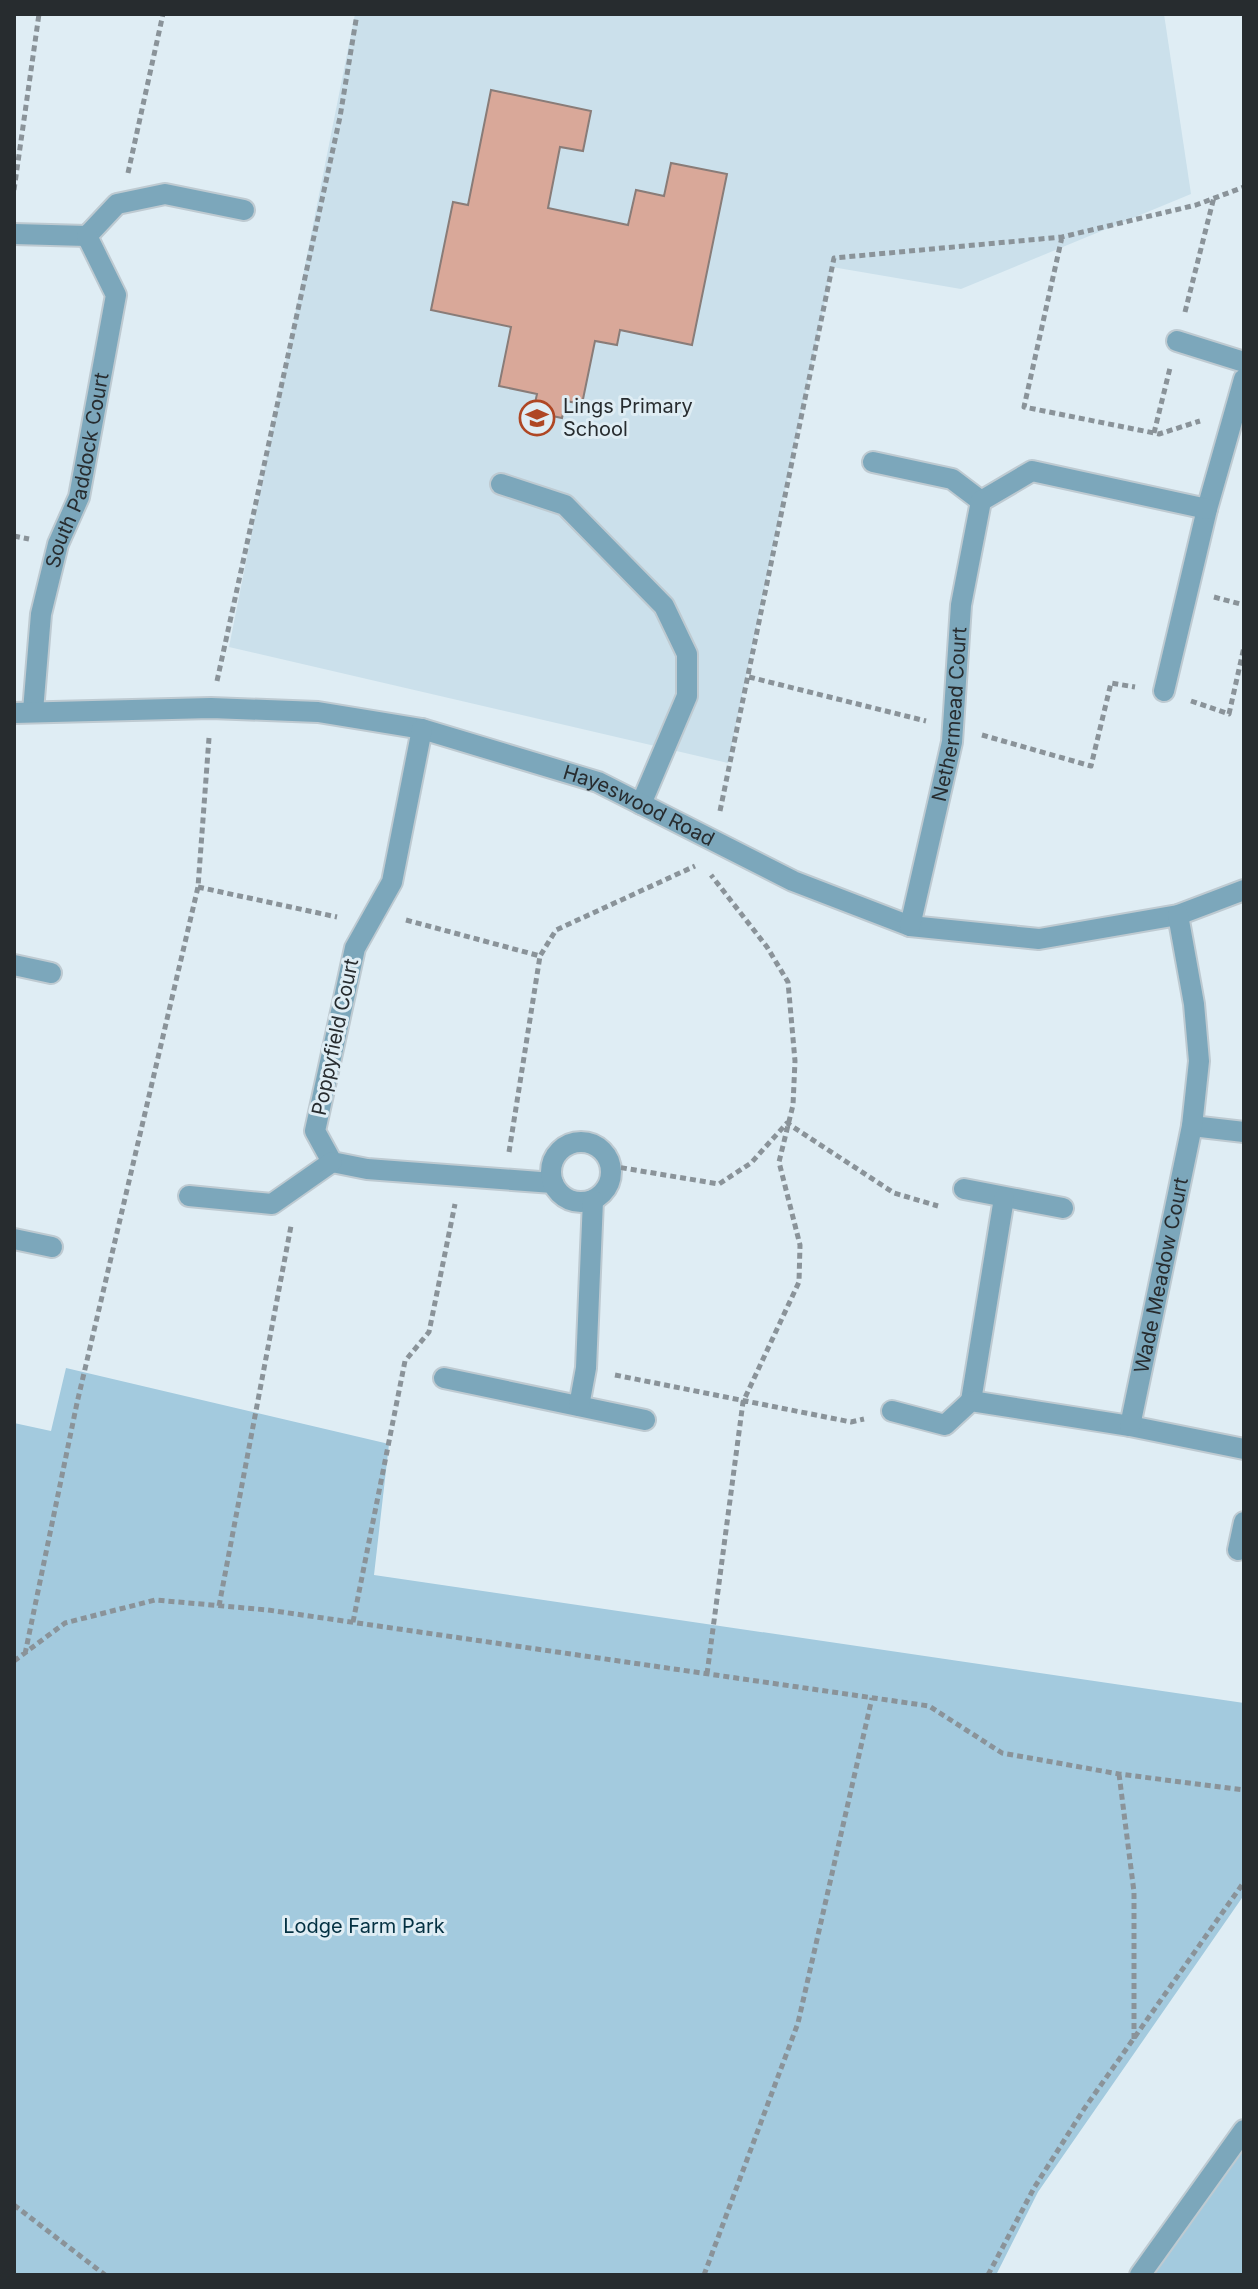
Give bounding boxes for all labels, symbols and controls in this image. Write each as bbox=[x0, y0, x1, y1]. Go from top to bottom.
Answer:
street label: South Paddock Court bbox=[41, 370, 114, 571]
place label: Lings Primary School bbox=[563, 394, 693, 441]
school or university icon: Lings Primary School bbox=[518, 399, 556, 437]
street label: Nethermead Court bbox=[927, 626, 972, 804]
street label: Hayeswood Road bbox=[560, 760, 719, 851]
street label: Poppyfield Court bbox=[307, 956, 363, 1118]
street label: Wade Meadow Court bbox=[1129, 1175, 1193, 1375]
park label: Lodge Farm Park bbox=[283, 1914, 445, 1938]

